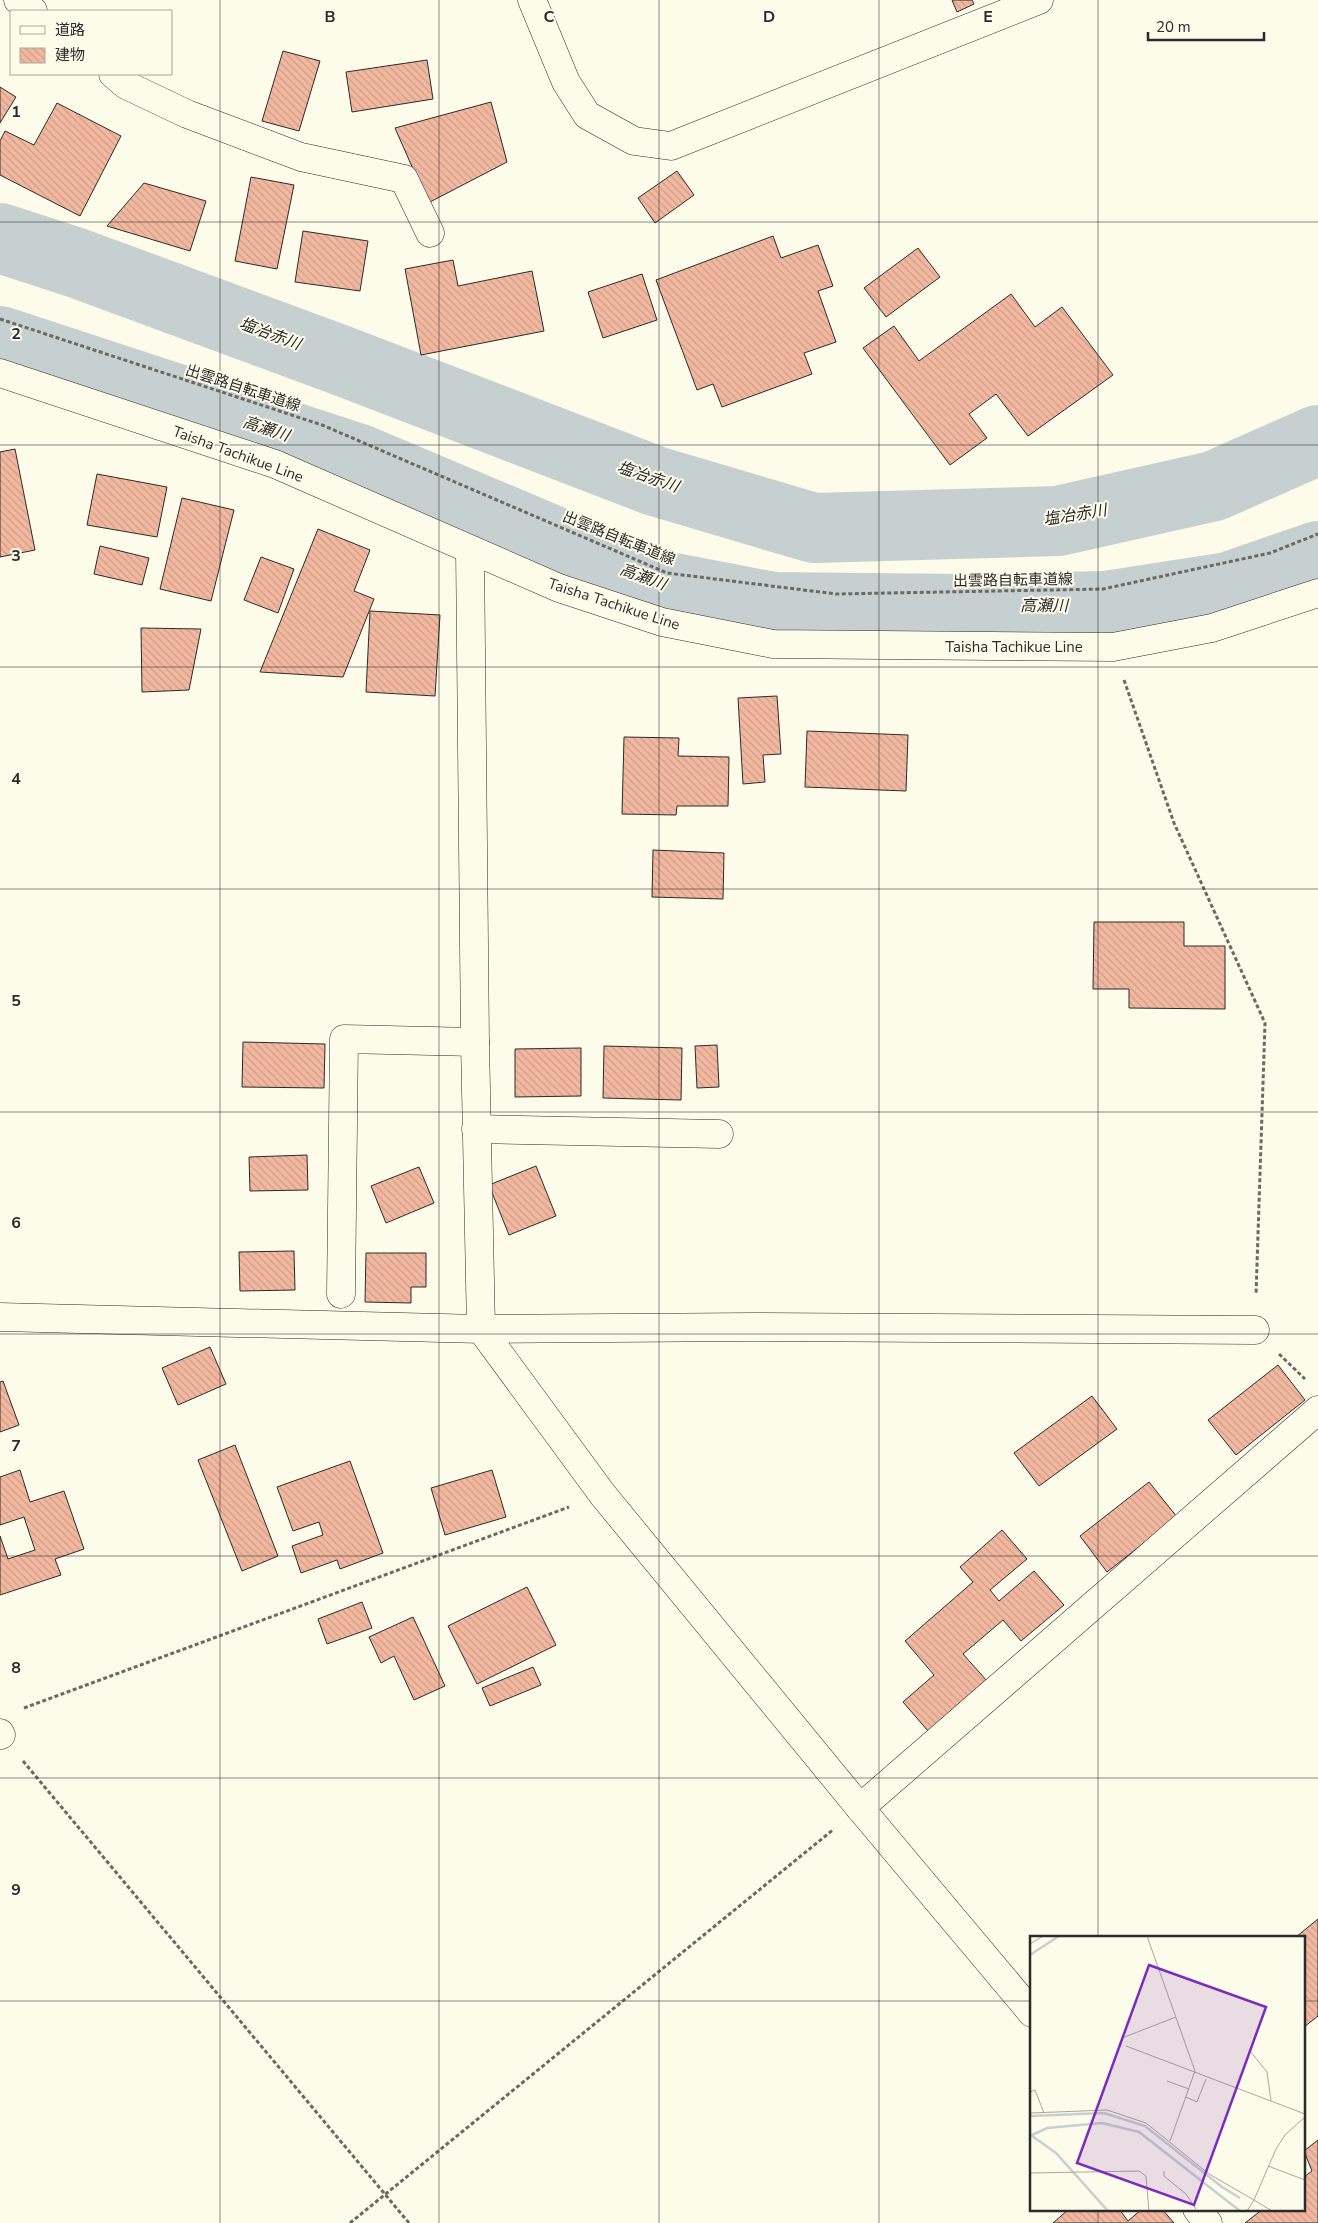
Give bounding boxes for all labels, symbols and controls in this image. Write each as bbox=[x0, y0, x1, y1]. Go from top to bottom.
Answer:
text: B bbox=[324, 6, 336, 28]
text: C bbox=[544, 6, 555, 28]
text: D bbox=[763, 6, 775, 28]
text: E bbox=[983, 6, 993, 28]
legend bbox=[10, 10, 172, 75]
scale bar bbox=[1148, 10, 1264, 42]
text: 20 m bbox=[1156, 17, 1191, 37]
text: 道路 bbox=[55, 20, 85, 40]
text: 建物 bbox=[55, 45, 85, 65]
text: 1 bbox=[11, 101, 21, 123]
water label: 塩冶赤川 bbox=[236, 313, 306, 356]
text: 2 bbox=[11, 323, 21, 345]
street label: 出雲路自転車道線 bbox=[183, 360, 303, 416]
water label: 高瀬川 bbox=[240, 411, 294, 447]
street label: Taisha Tachikue Line bbox=[170, 421, 306, 487]
water label: 塩冶赤川 bbox=[614, 456, 684, 498]
water label: 塩冶赤川 bbox=[1042, 499, 1110, 531]
street label: 出雲路自転車道線 bbox=[560, 506, 678, 570]
text: 3 bbox=[11, 545, 21, 567]
water label: 高瀬川 bbox=[617, 558, 671, 596]
street label: 出雲路自転車道線 bbox=[953, 569, 1073, 591]
street label: Taisha Tachikue Line bbox=[546, 573, 682, 635]
water label: 高瀬川 bbox=[1020, 595, 1070, 617]
street label: Taisha Tachikue Line bbox=[945, 637, 1083, 657]
text: 4 bbox=[11, 768, 21, 790]
text: 5 bbox=[11, 990, 21, 1012]
text: 6 bbox=[11, 1212, 21, 1234]
text: 7 bbox=[11, 1435, 21, 1457]
text: 8 bbox=[11, 1657, 21, 1679]
text: 9 bbox=[11, 1879, 21, 1901]
inset map bbox=[1030, 1936, 1306, 2210]

